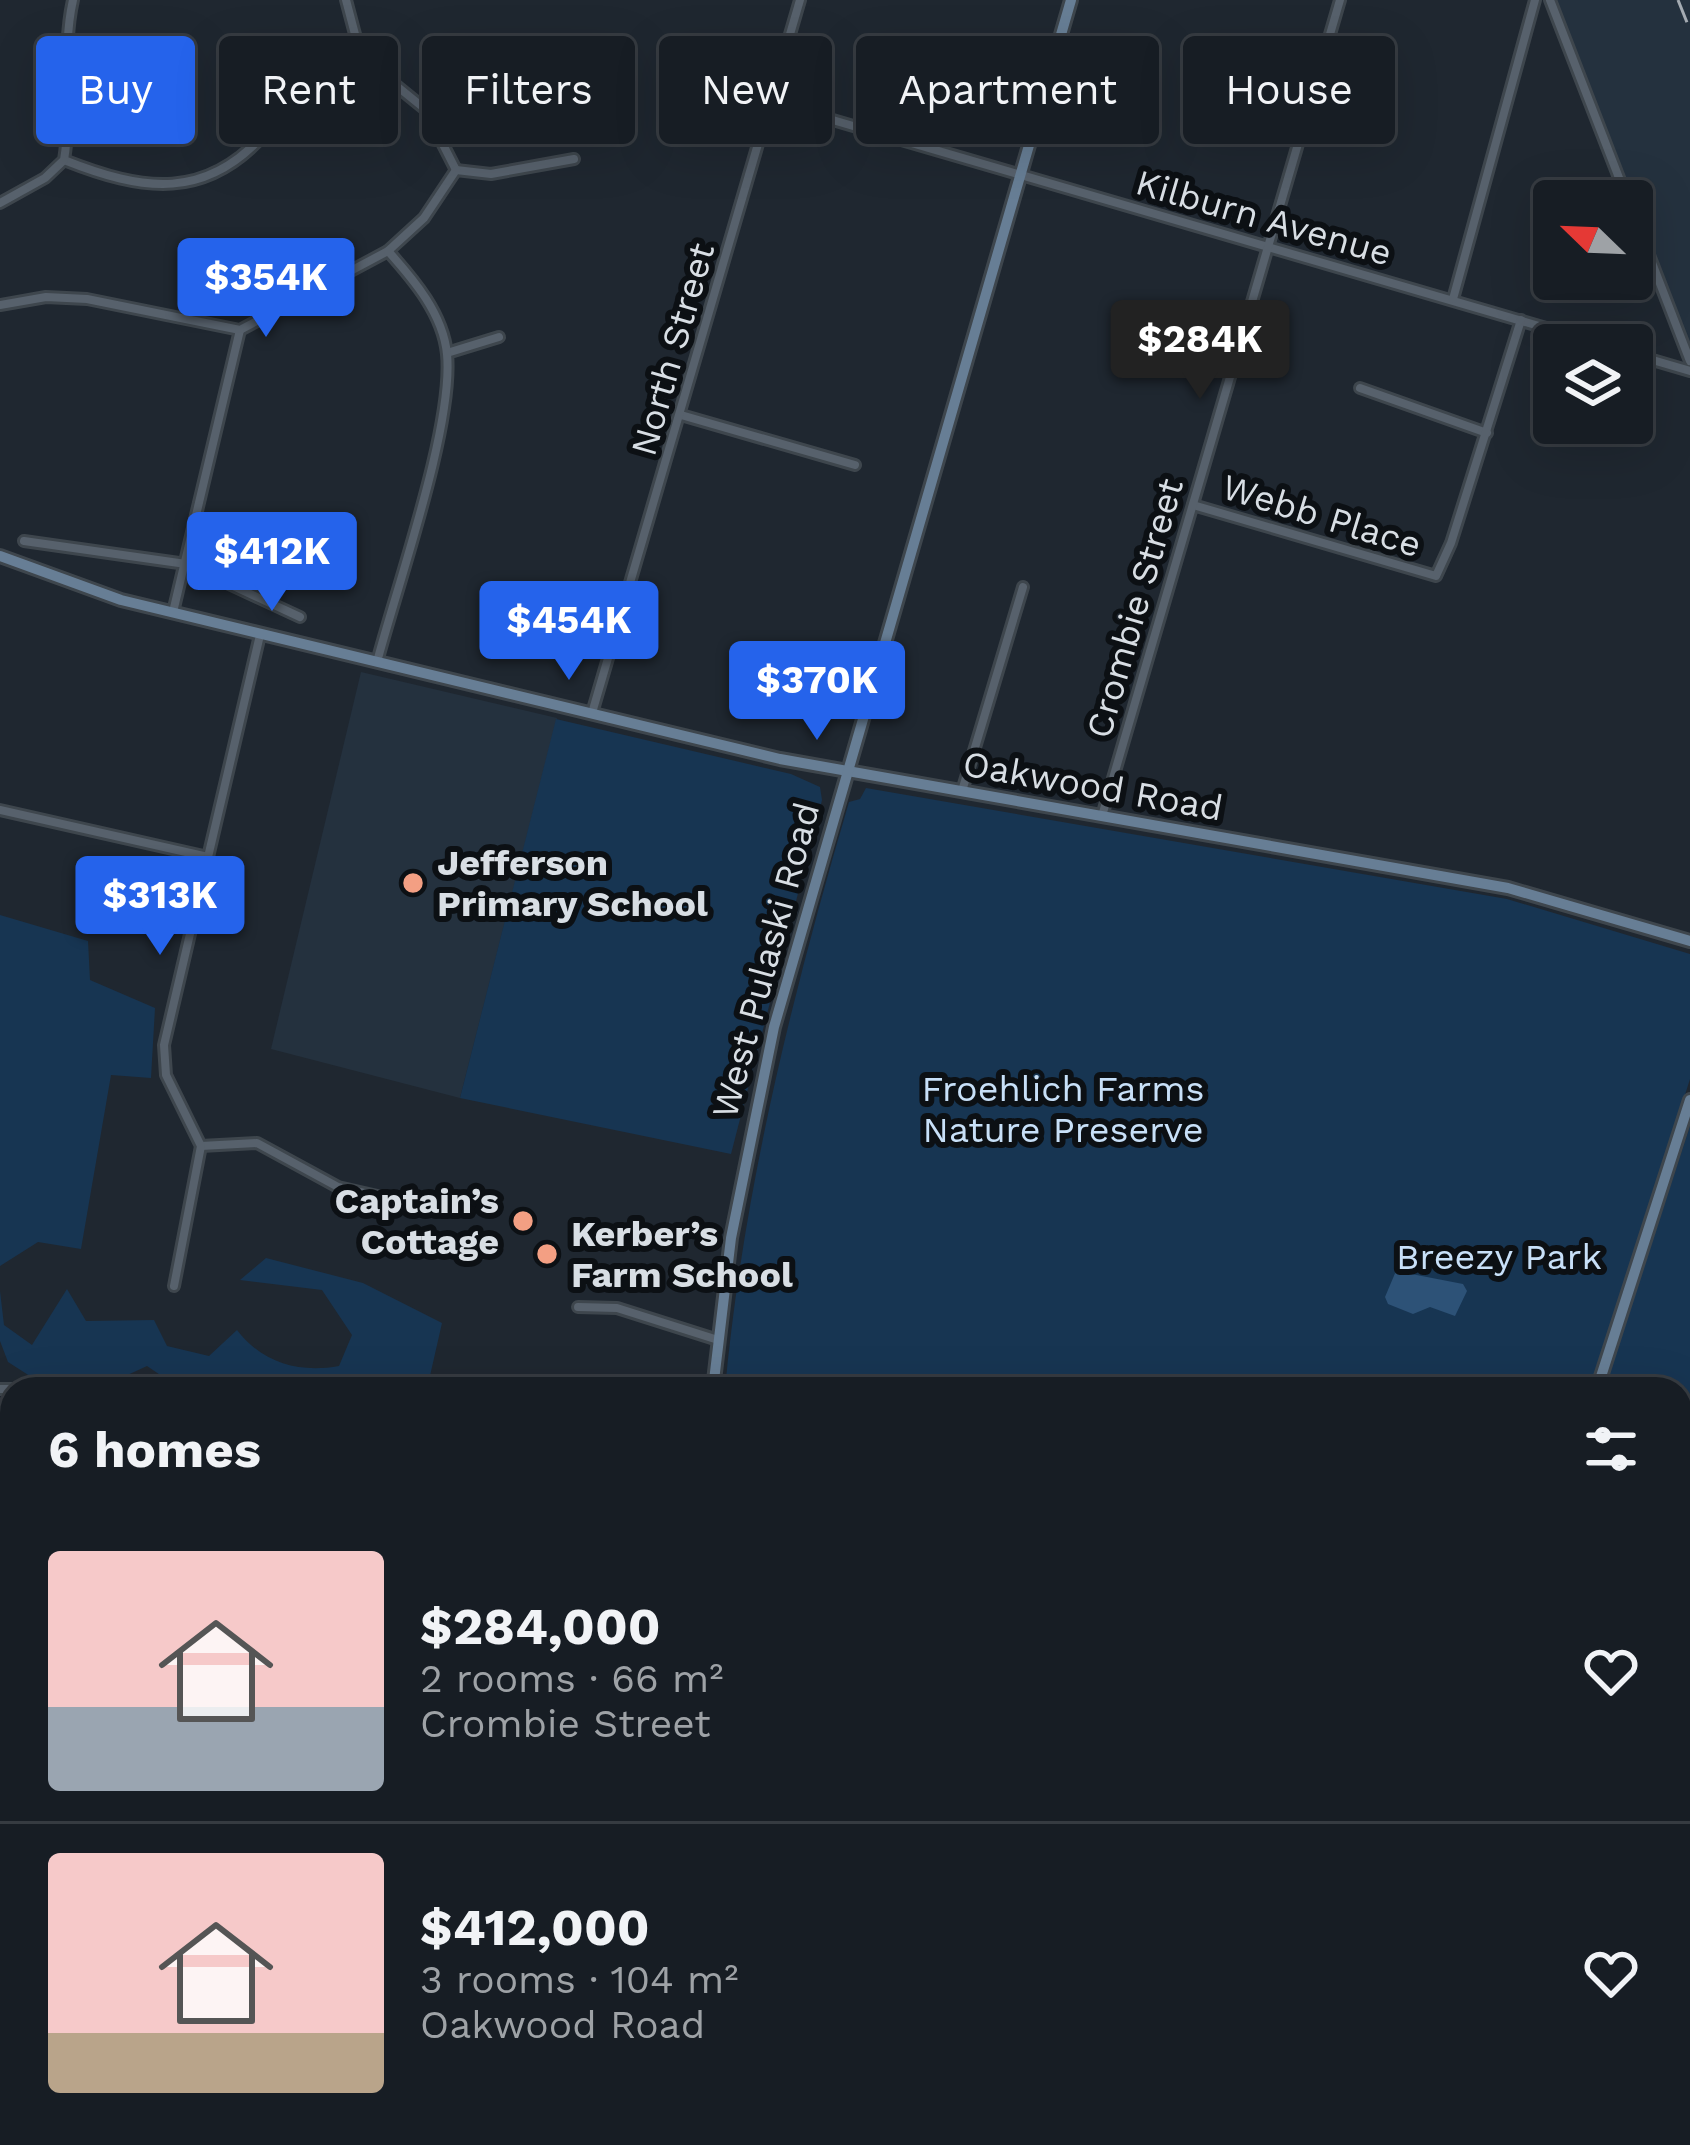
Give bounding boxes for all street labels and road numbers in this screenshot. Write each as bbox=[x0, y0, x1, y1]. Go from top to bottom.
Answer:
street label: Kilburn Avenue bbox=[1131, 161, 1396, 275]
street label: North Street bbox=[623, 238, 723, 460]
street label: Webb Place bbox=[1217, 466, 1426, 566]
street label: Crombie Street bbox=[1078, 474, 1192, 743]
street label: Oakwood Road bbox=[960, 742, 1226, 830]
street label: West Pulaski Road bbox=[704, 798, 828, 1123]

